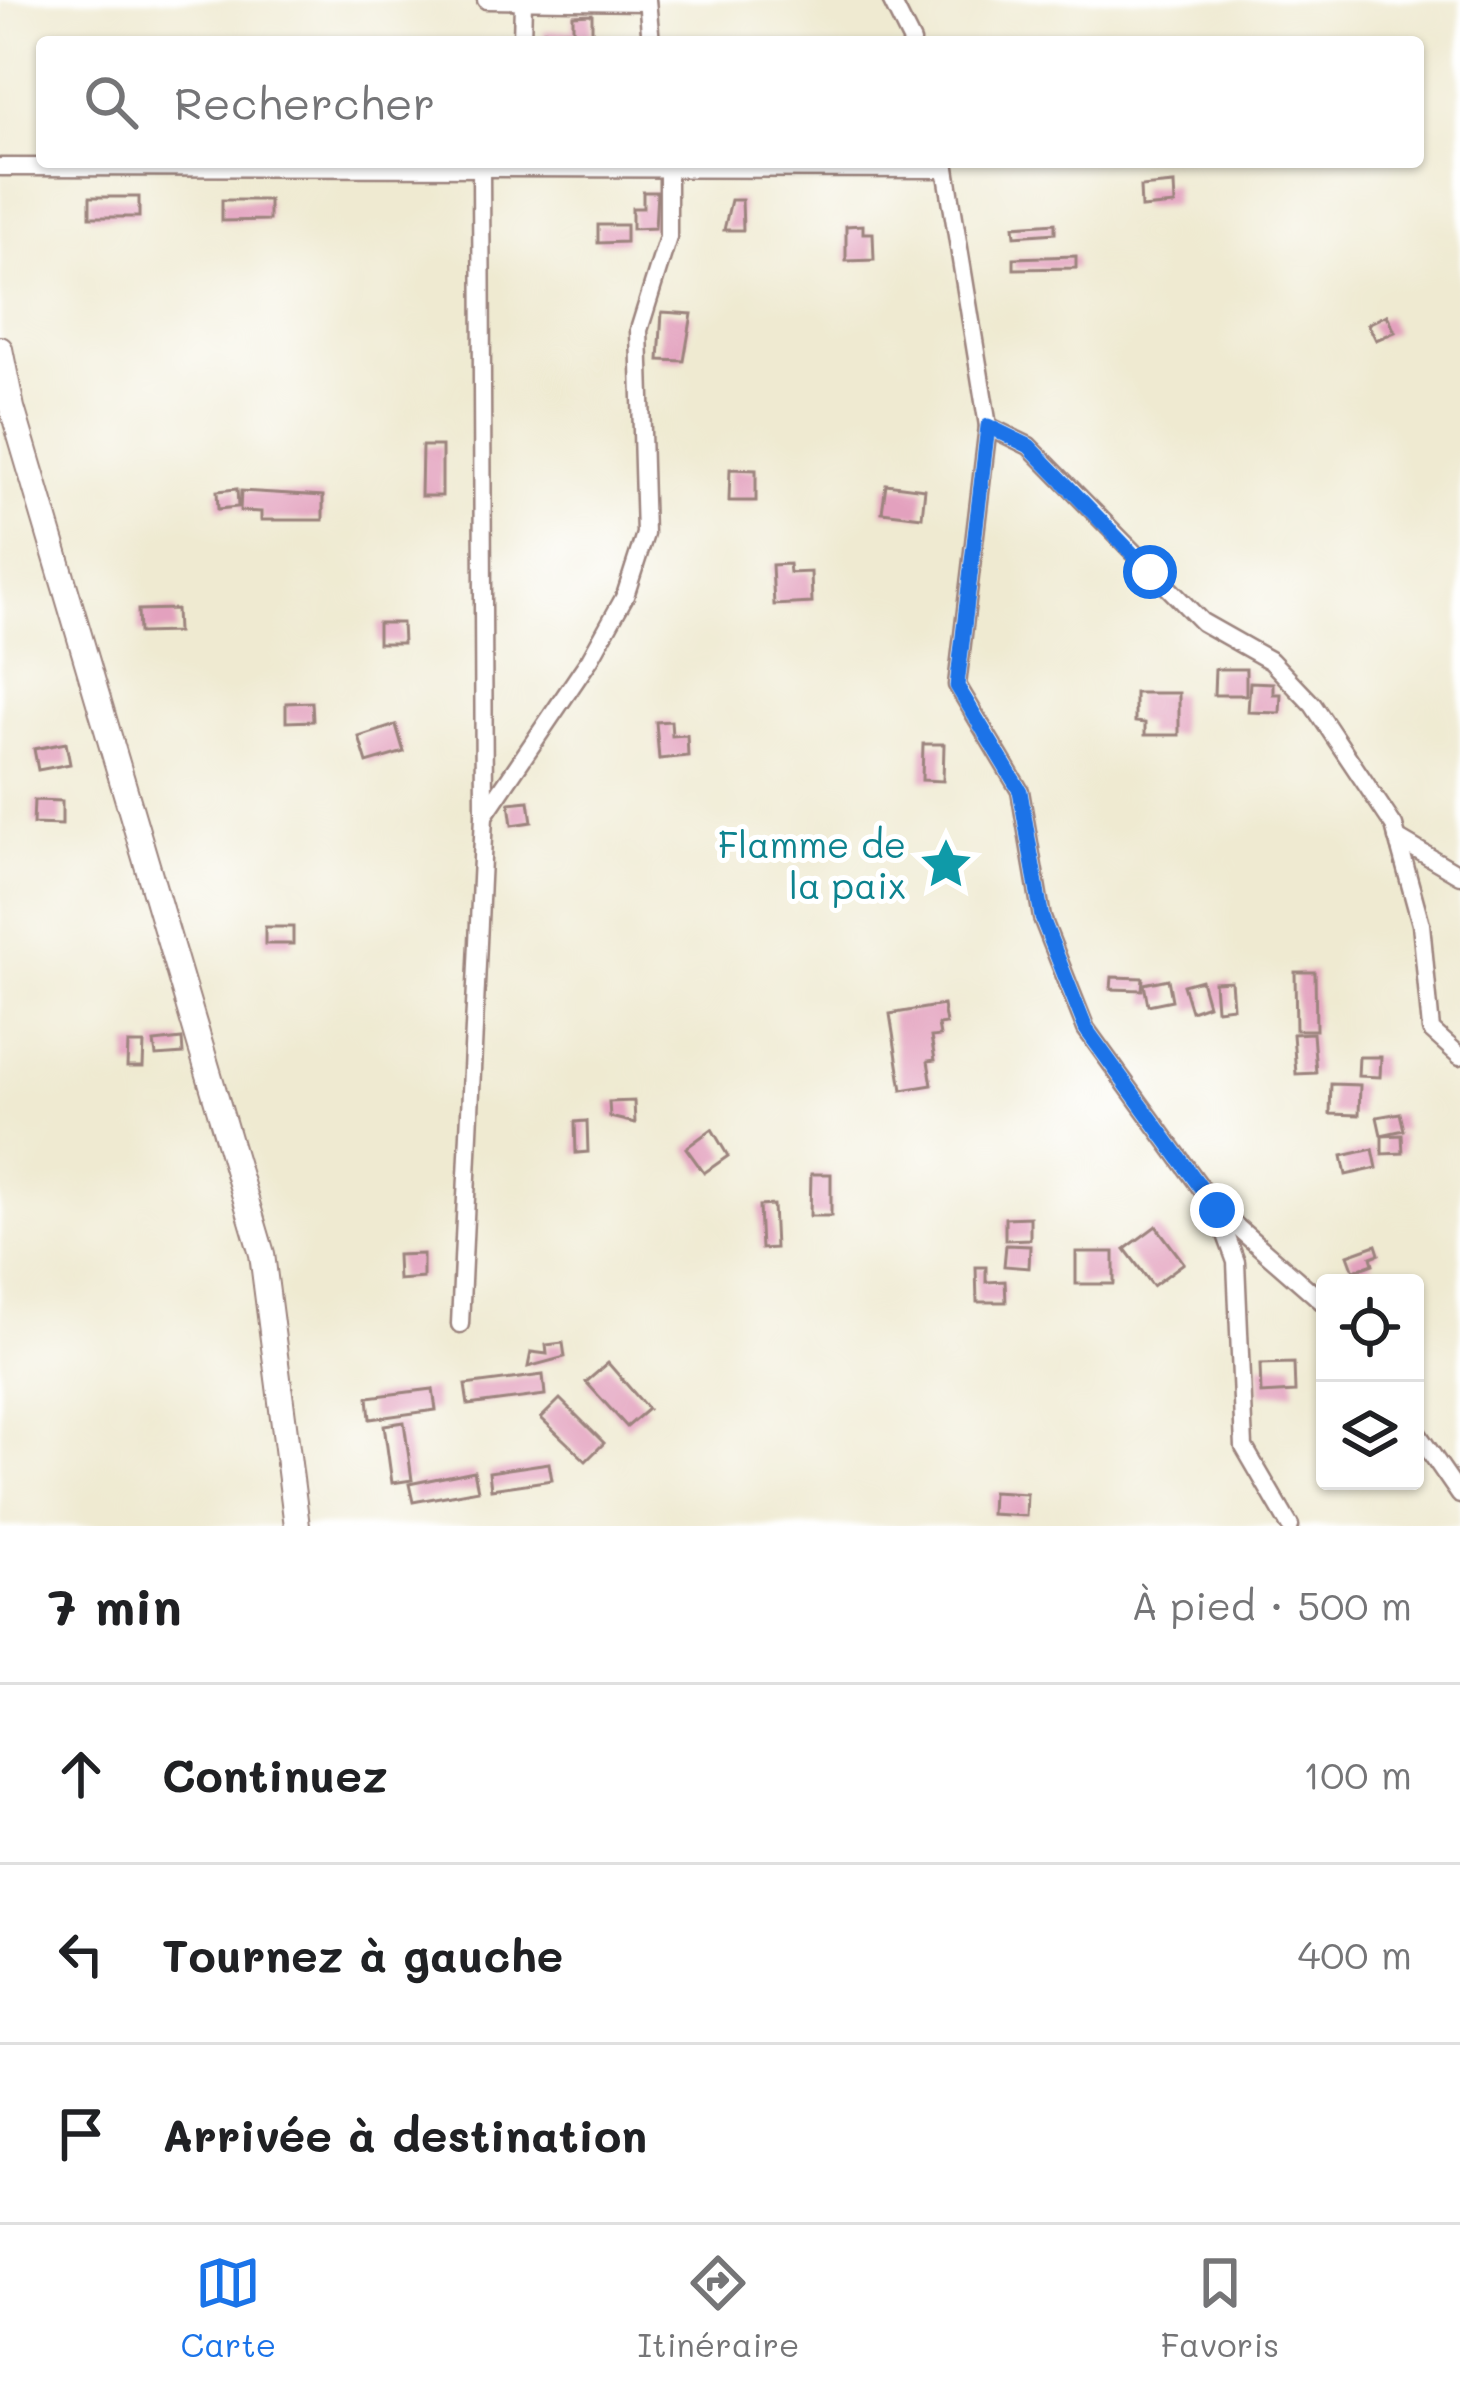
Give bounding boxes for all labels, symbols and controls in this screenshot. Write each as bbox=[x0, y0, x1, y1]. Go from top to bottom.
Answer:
search box bbox=[36, 36, 1424, 168]
icon: search bbox=[78, 69, 144, 135]
text: Rechercher bbox=[174, 73, 435, 131]
route start bbox=[1123, 545, 1177, 599]
place label: Flamme de la paix bbox=[718, 820, 906, 908]
place icon: Flamme de la paix bbox=[917, 835, 975, 893]
route end bbox=[1190, 1183, 1244, 1237]
map controls bbox=[1316, 1274, 1424, 1490]
button: locate bbox=[1316, 1274, 1424, 1382]
button: layers bbox=[1316, 1382, 1424, 1490]
text: 7 min bbox=[48, 1571, 182, 1638]
text: À pied · 500 m bbox=[1131, 1579, 1412, 1630]
icon: ahead bbox=[48, 1741, 114, 1807]
text: Continuez bbox=[162, 1745, 388, 1803]
text: 100 m bbox=[1303, 1748, 1412, 1799]
icon: left bbox=[48, 1921, 114, 1987]
text: Tournez à gauche bbox=[162, 1925, 563, 1983]
text: 400 m bbox=[1297, 1928, 1412, 1979]
icon: arrive bbox=[48, 2101, 114, 2167]
text: Arrivée à destination bbox=[162, 2105, 647, 2163]
tab: Carte bbox=[181, 2250, 276, 2365]
tab: Itinéraire bbox=[637, 2250, 799, 2365]
tab: Favoris bbox=[1161, 2250, 1279, 2365]

